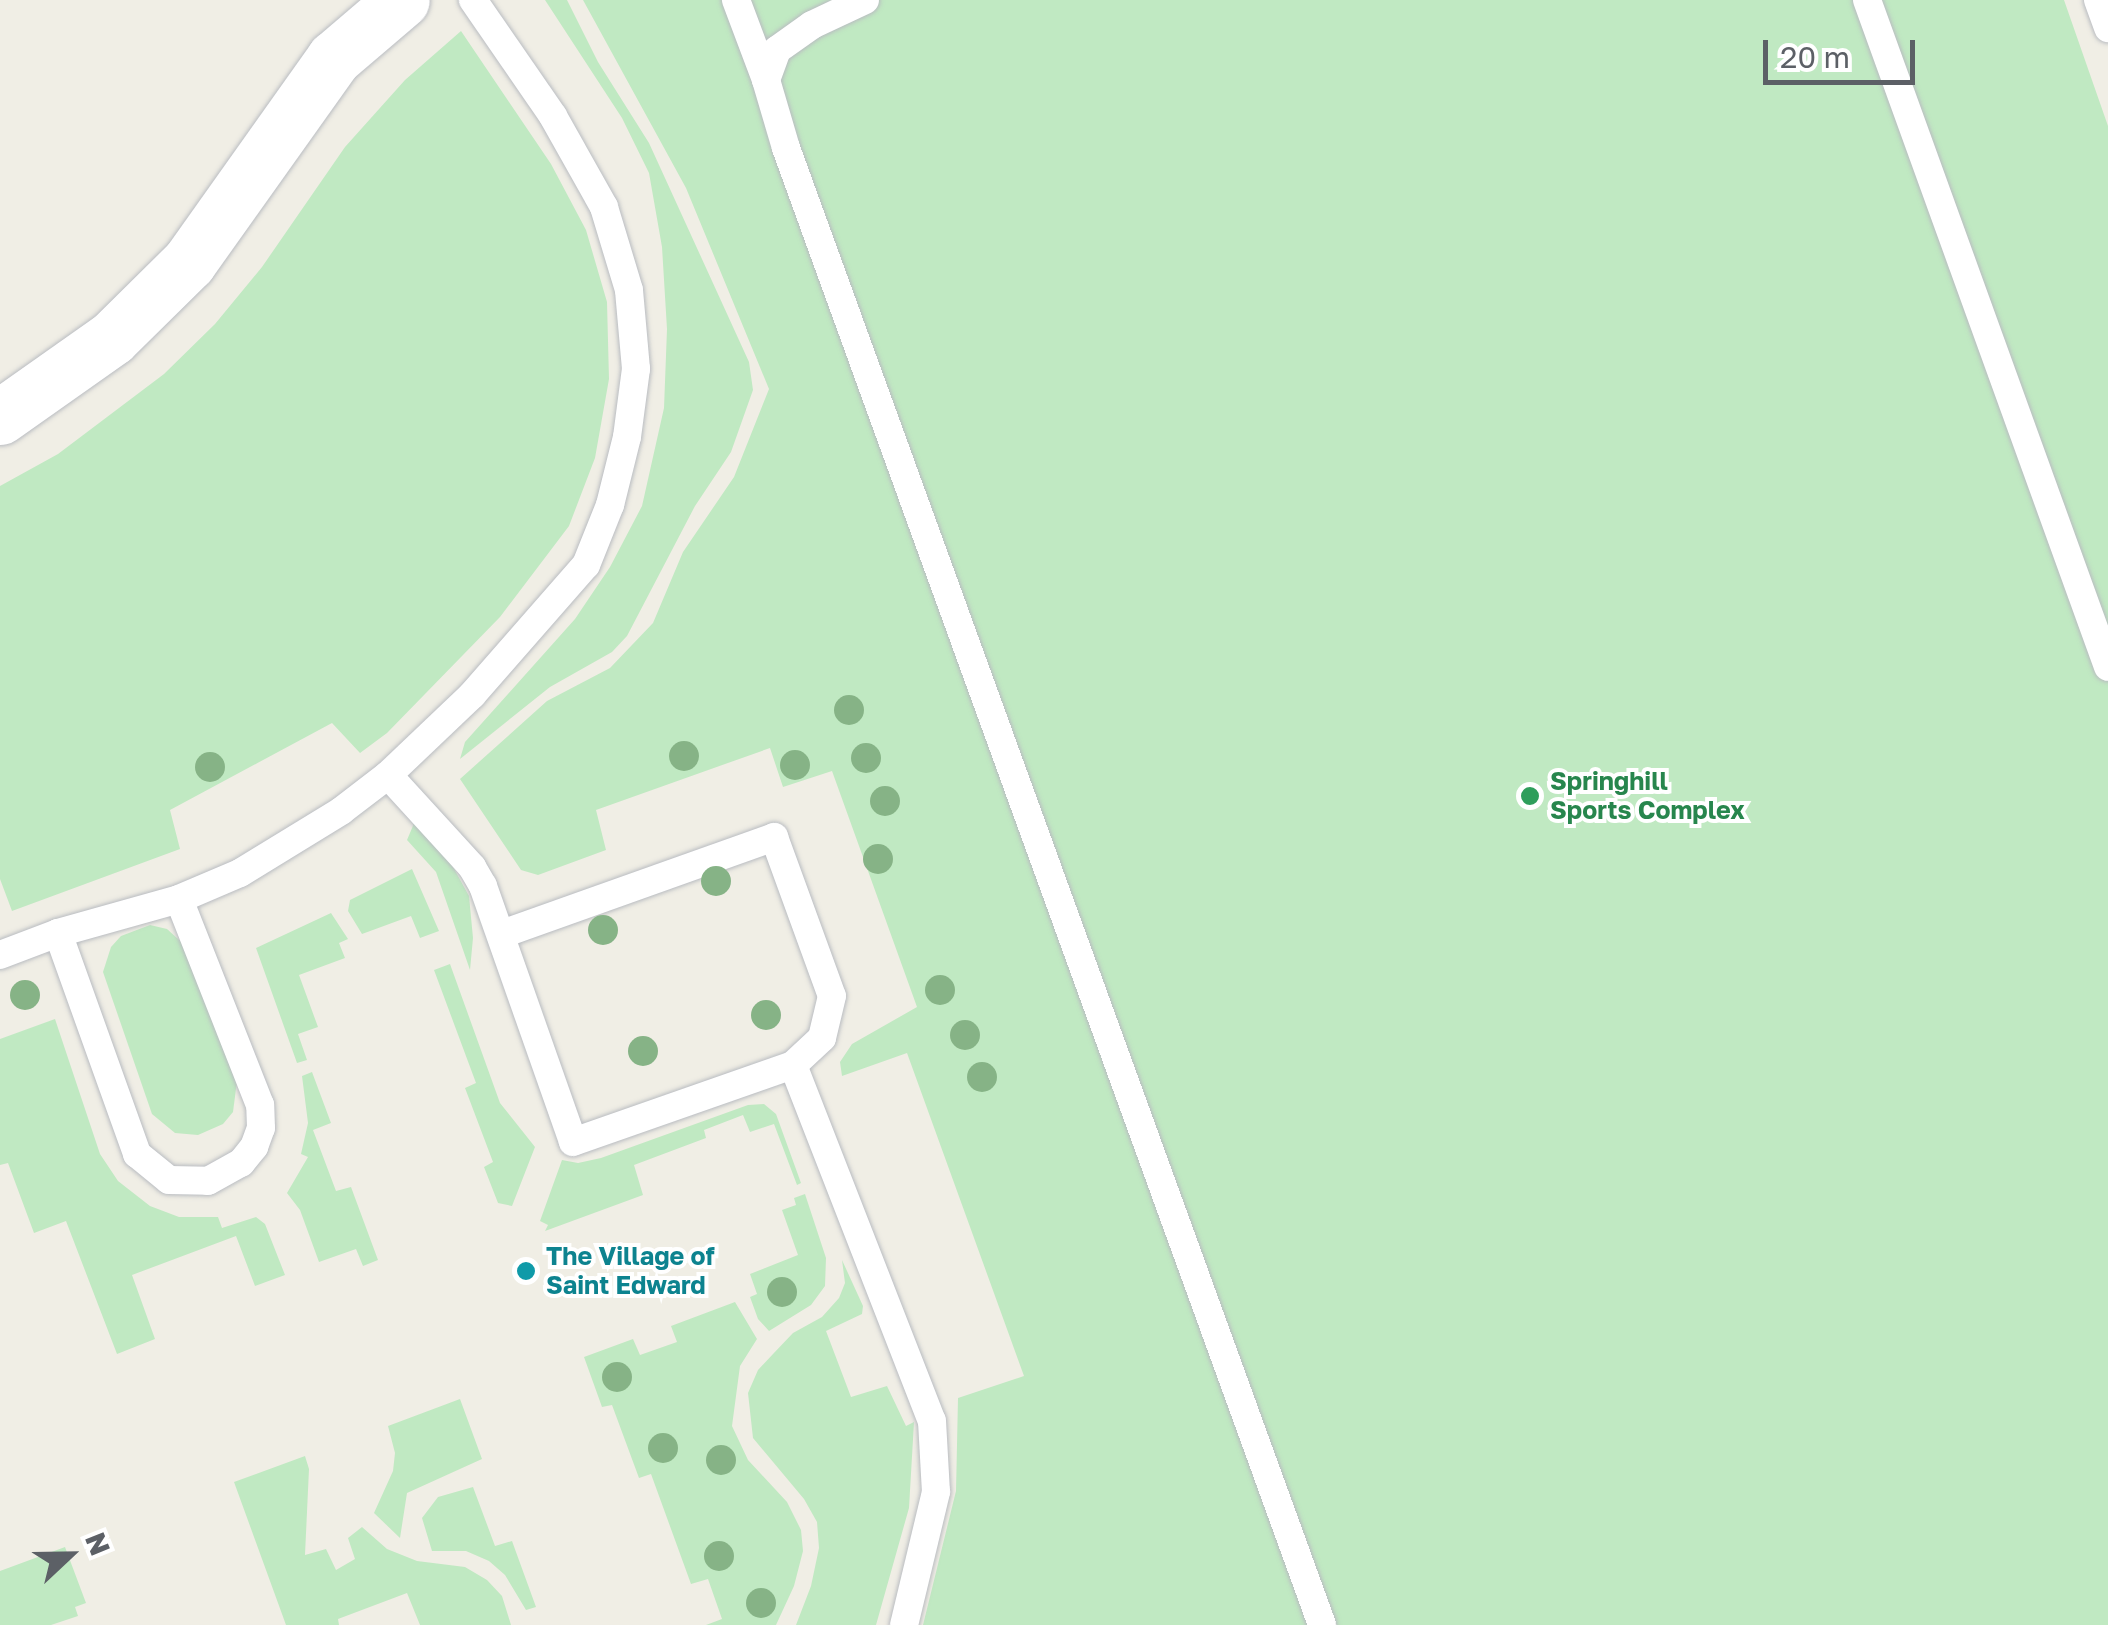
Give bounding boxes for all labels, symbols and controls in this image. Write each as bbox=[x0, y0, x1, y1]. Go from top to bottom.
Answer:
scale bar bbox=[1768, 20, 1920, 82]
text: 20 m bbox=[1780, 39, 1850, 75]
place label: Springhill Sports Complex bbox=[1550, 767, 1745, 826]
marker: Springhill Sports Complex bbox=[1519, 785, 1541, 807]
place label: The Village of Saint Edward bbox=[546, 1242, 715, 1301]
marker: The Village of Saint Edward bbox=[515, 1260, 537, 1282]
north arrow bbox=[20, 1505, 120, 1605]
text: N bbox=[79, 1528, 118, 1560]

